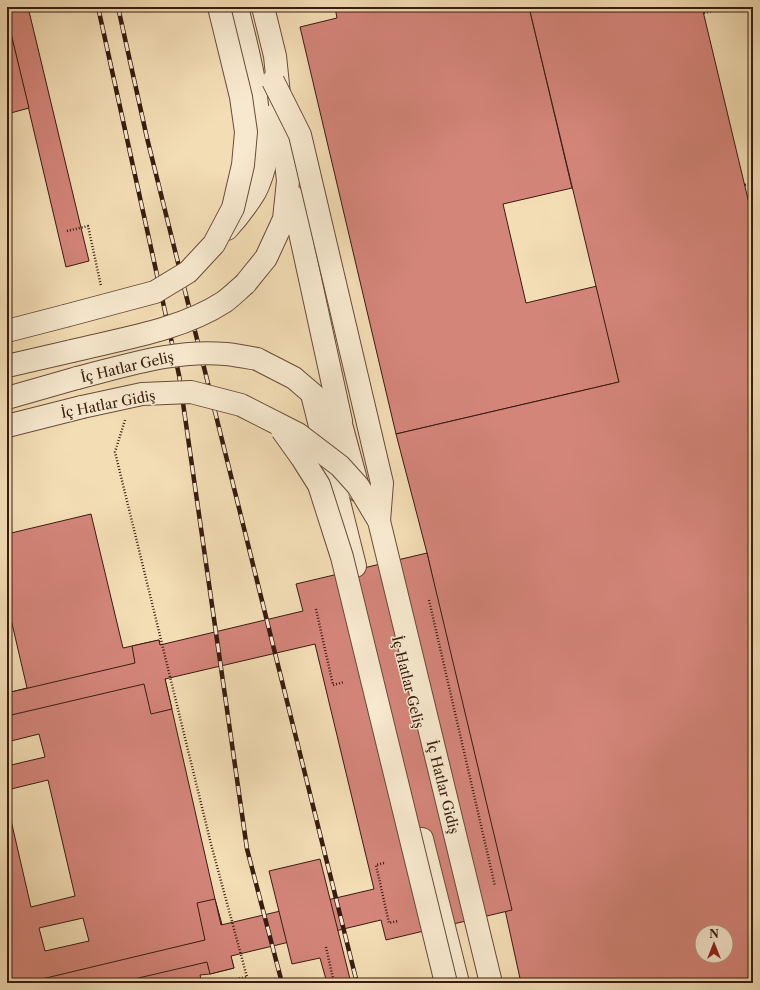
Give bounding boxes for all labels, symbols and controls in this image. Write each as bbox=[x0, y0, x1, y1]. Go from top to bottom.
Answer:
street label: İç Hatlar Geliş bbox=[79, 348, 175, 386]
street label: İç Hatlar Gidiş bbox=[59, 386, 157, 422]
street label: İç Hatlar Geliş bbox=[388, 634, 428, 730]
street label: İç Hatlar Gidiş bbox=[423, 738, 463, 836]
north arrow bbox=[694, 924, 734, 964]
text: N bbox=[709, 927, 719, 941]

